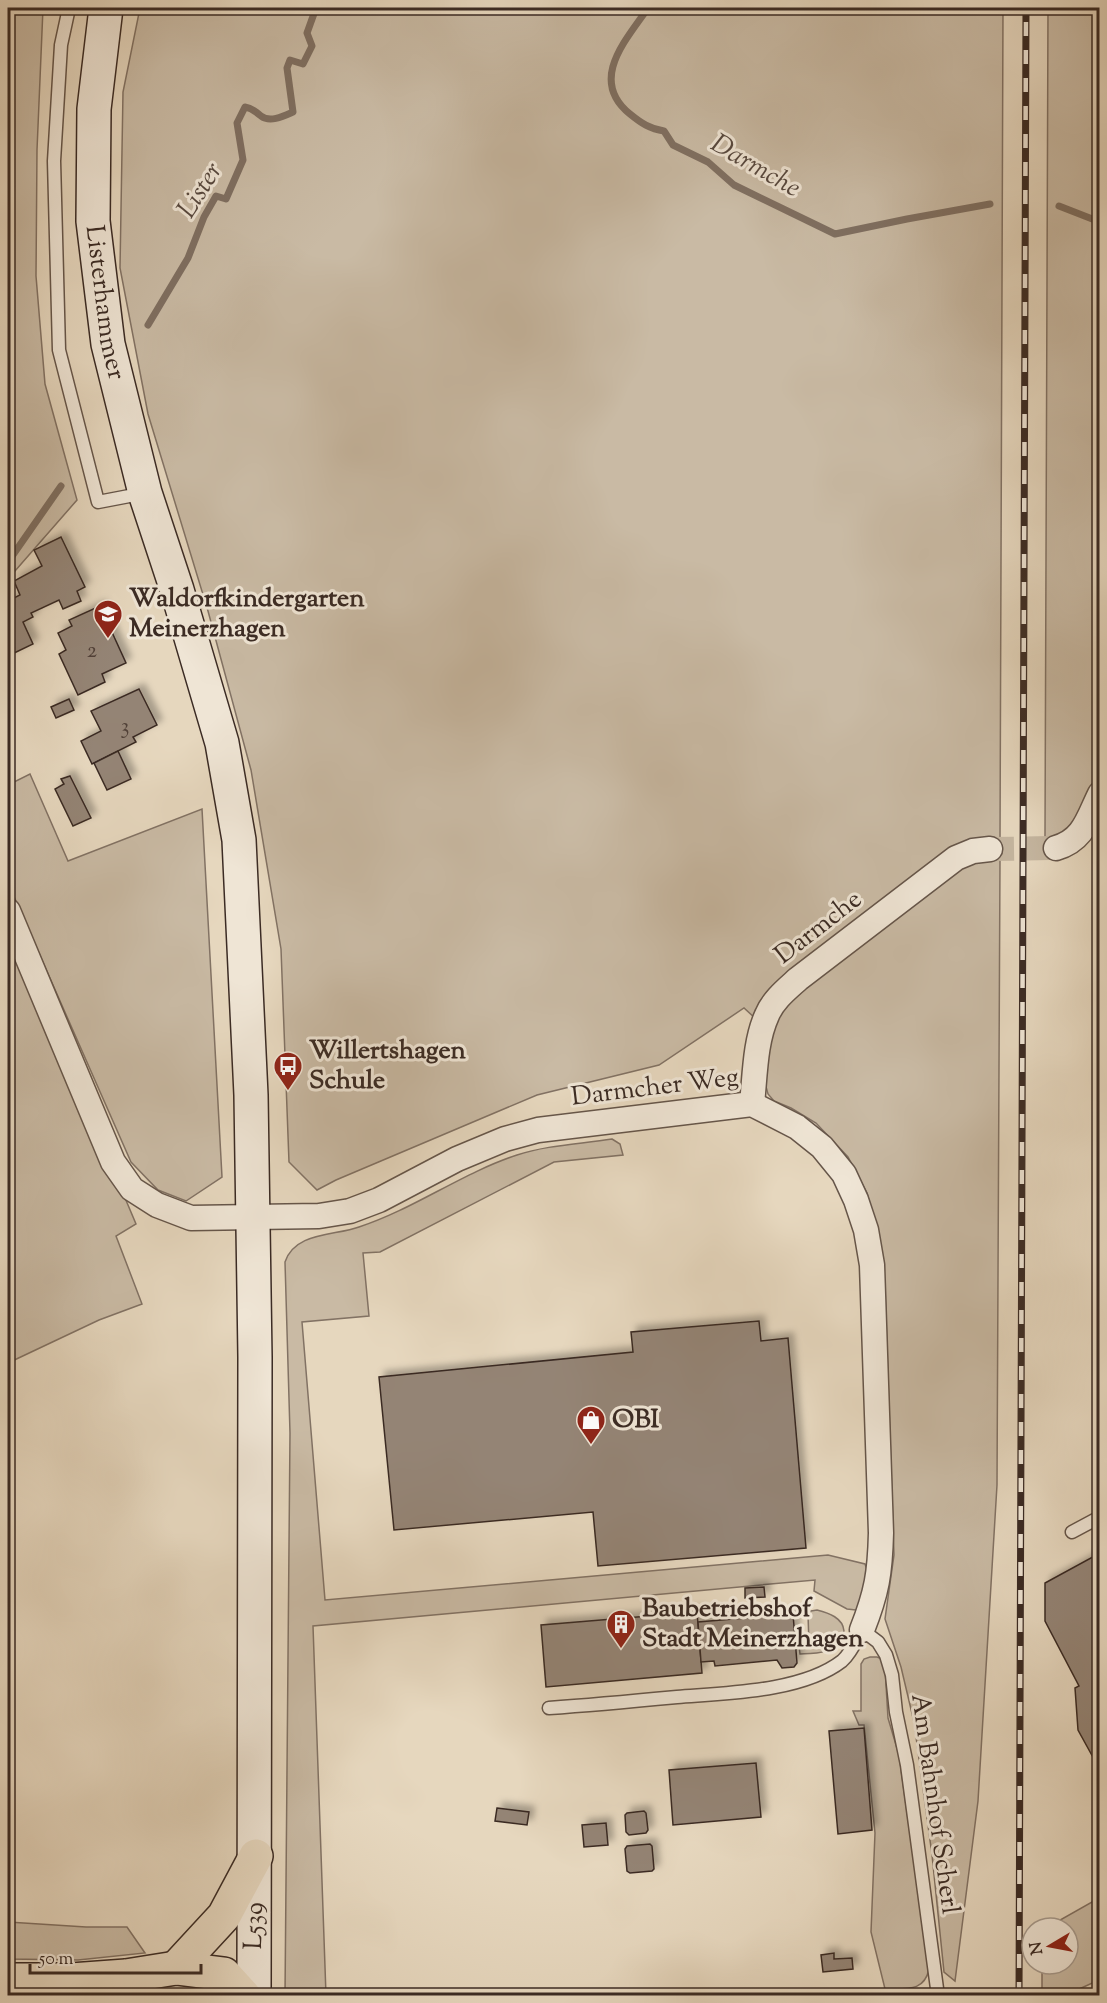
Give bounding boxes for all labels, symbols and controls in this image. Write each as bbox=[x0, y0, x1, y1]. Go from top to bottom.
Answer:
water label: Darmche bbox=[703, 126, 807, 209]
water label: Lister bbox=[169, 155, 234, 227]
street label: Listerhammer bbox=[75, 223, 135, 384]
place label: Waldorfkindergarten Meinerzhagen bbox=[129, 581, 365, 648]
school or university icon: Waldorfkindergarten Meinerzhagen bbox=[92, 598, 124, 640]
house number: 2 bbox=[87, 636, 97, 668]
house number: 3 bbox=[121, 712, 129, 744]
street label: Darmche bbox=[767, 882, 871, 974]
place label: Willertshagen Schule bbox=[309, 1033, 467, 1100]
bus stop icon: Willertshagen Schule bbox=[272, 1050, 304, 1092]
street label: Darmcher Weg bbox=[569, 1059, 741, 1117]
place label: OBI bbox=[612, 1402, 660, 1439]
shop icon: OBI bbox=[575, 1404, 607, 1446]
place label: Baubetriebshof Stadt Meinerzhagen bbox=[642, 1591, 864, 1658]
building icon: Baubetriebshof Stadt Meinerzhagen bbox=[605, 1608, 637, 1650]
street label: Am Bahnhof Scherl bbox=[900, 1692, 968, 1916]
street label: L539 bbox=[236, 1902, 274, 1950]
north arrow bbox=[1020, 1916, 1080, 1976]
scale bar bbox=[30, 1937, 201, 1975]
text: N bbox=[1025, 1940, 1050, 1956]
text: 50 m bbox=[38, 1947, 74, 1973]

